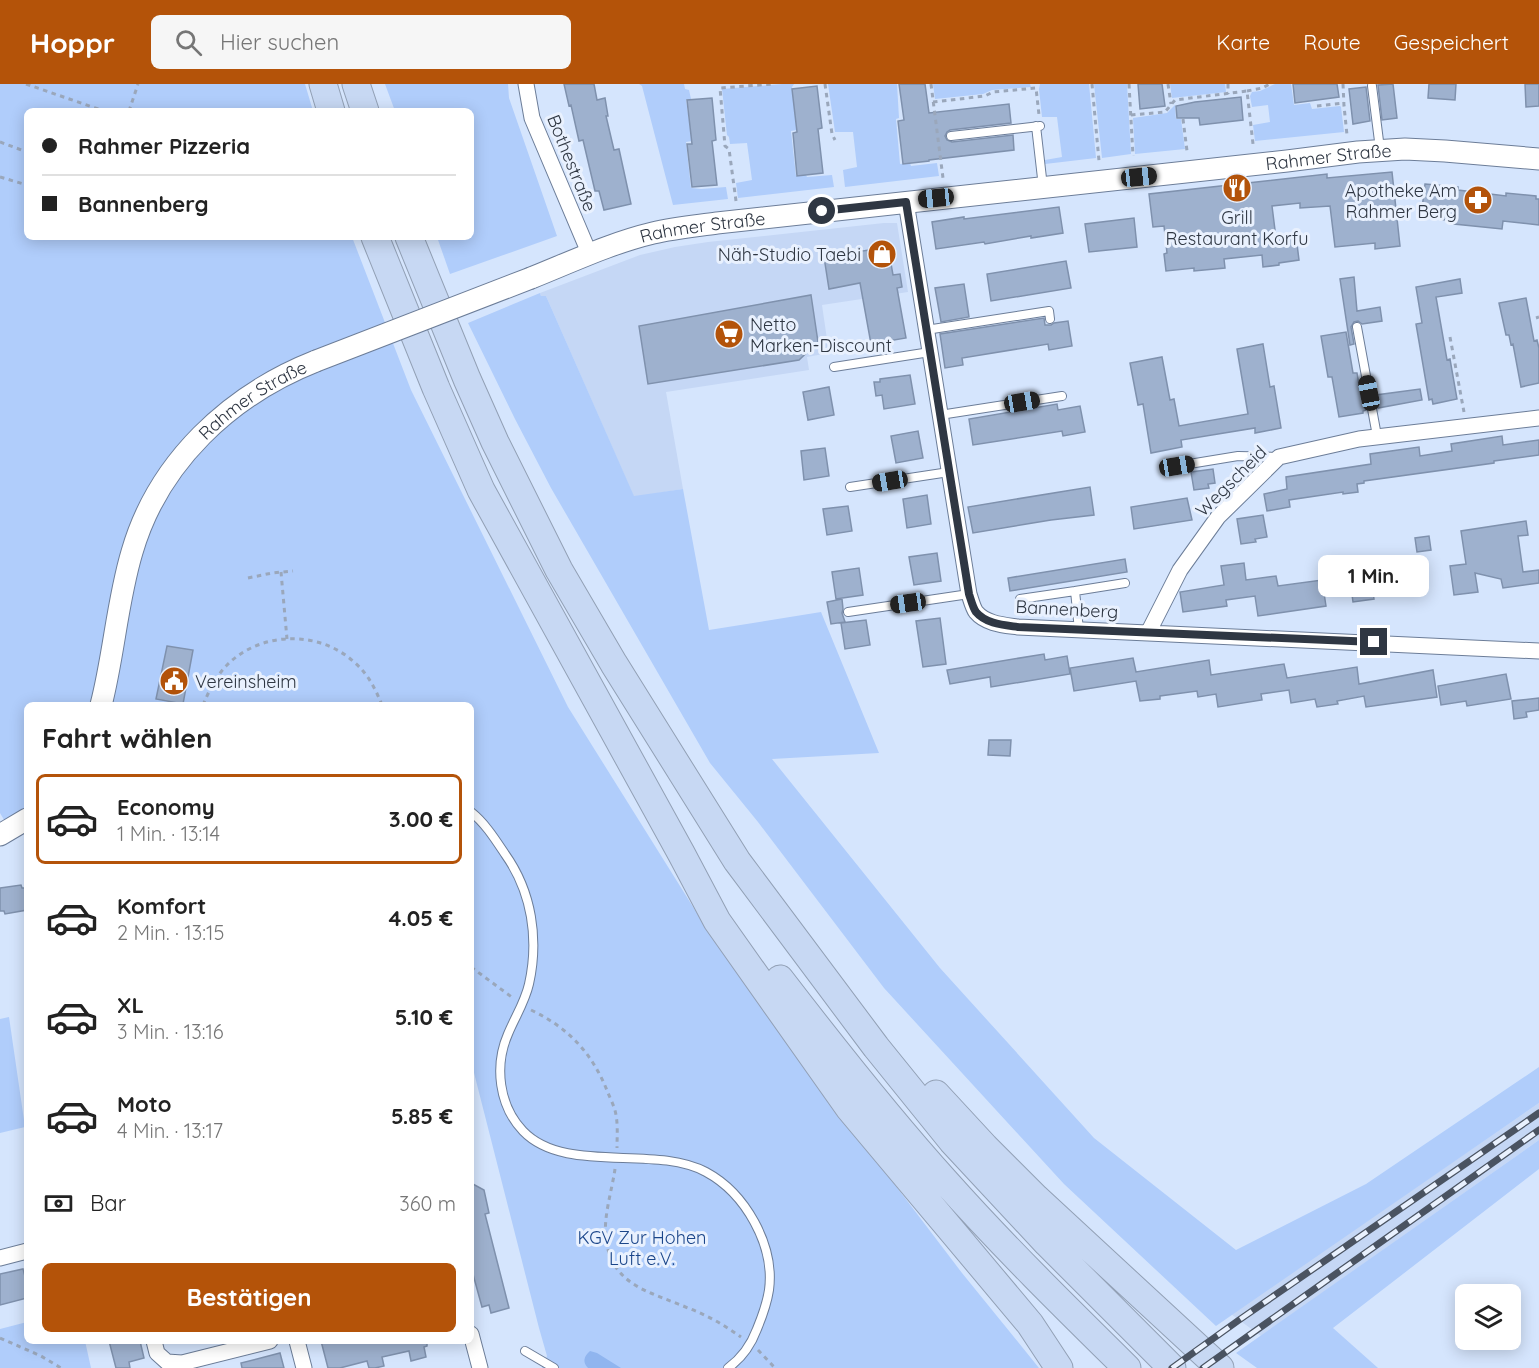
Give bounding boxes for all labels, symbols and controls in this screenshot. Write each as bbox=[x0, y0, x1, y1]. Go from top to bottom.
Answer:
search box bbox=[151, 15, 571, 69]
text: Hoppr bbox=[30, 25, 115, 60]
icon: search bbox=[172, 26, 205, 59]
text: Hier suchen bbox=[220, 28, 339, 56]
text: Karte bbox=[1216, 29, 1270, 55]
text: Route bbox=[1303, 29, 1361, 55]
text: Gespeichert bbox=[1394, 29, 1509, 55]
street label: Bothestraße bbox=[542, 111, 602, 215]
text: Rahmer Pizzeria bbox=[78, 132, 250, 160]
street label: Rahmer Straße bbox=[1264, 138, 1392, 175]
car bbox=[1120, 166, 1158, 188]
restaurant icon: Grill Restaurant Korfu bbox=[1221, 172, 1253, 204]
place label: Apotheke Am Rahmer Berg bbox=[1345, 179, 1457, 223]
pharmacy icon: Apotheke Am Rahmer Berg bbox=[1462, 184, 1494, 216]
car bbox=[917, 187, 955, 209]
text: Bannenberg bbox=[78, 190, 209, 218]
route start bbox=[808, 197, 835, 224]
street label: Rahmer Straße bbox=[637, 206, 766, 247]
place label: Grill Restaurant Korfu bbox=[1166, 206, 1309, 250]
shop icon: Näh-Studio Taebi bbox=[866, 238, 898, 270]
place label: Näh-Studio Taebi bbox=[718, 243, 861, 266]
place label: Netto Marken-Discount bbox=[750, 313, 892, 357]
supermarket icon: Netto Marken-Discount bbox=[713, 318, 745, 350]
street label: Rahmer Straße bbox=[193, 355, 310, 444]
car bbox=[1357, 374, 1381, 412]
car bbox=[1003, 390, 1041, 414]
street label: Wegscheid bbox=[1191, 441, 1271, 521]
car bbox=[1158, 454, 1196, 478]
car bbox=[871, 469, 909, 493]
callout: 1 Min. bbox=[1318, 555, 1430, 597]
text: 1 Min. bbox=[1348, 563, 1399, 588]
car bbox=[889, 592, 927, 614]
street label: Bannenberg bbox=[1015, 595, 1119, 623]
route end bbox=[1360, 628, 1387, 655]
public building icon: Vereinsheim bbox=[158, 665, 190, 697]
place label: Vereinsheim bbox=[195, 670, 297, 693]
text: Fahrt wählen bbox=[42, 721, 212, 755]
icon: car bbox=[45, 792, 99, 846]
text: Economy bbox=[117, 793, 215, 821]
text: 3.00 € bbox=[389, 805, 453, 833]
text: 1 Min. · 13:14 bbox=[117, 821, 220, 846]
icon: car bbox=[45, 891, 99, 945]
text: Komfort bbox=[117, 892, 206, 920]
text: 4.05 € bbox=[388, 904, 453, 932]
text: 2 Min. · 13:15 bbox=[117, 920, 224, 945]
icon: car bbox=[45, 990, 99, 1044]
text: XL bbox=[117, 991, 144, 1019]
text: 5.10 € bbox=[395, 1003, 453, 1031]
text: 3 Min. · 13:16 bbox=[117, 1019, 224, 1044]
icon: car bbox=[45, 1089, 99, 1143]
text: Moto bbox=[117, 1090, 171, 1118]
text: 5.85 € bbox=[391, 1102, 453, 1130]
text: 4 Min. · 13:17 bbox=[117, 1118, 223, 1143]
icon: cash bbox=[42, 1187, 75, 1220]
text: Bar bbox=[90, 1189, 126, 1217]
text: 360 m bbox=[399, 1191, 456, 1216]
park label: KGV Zur Hohen Luft e.V. bbox=[578, 1226, 706, 1270]
button: Bestätigen bbox=[42, 1263, 456, 1332]
map controls bbox=[1455, 1284, 1521, 1350]
button: layers bbox=[1455, 1284, 1521, 1350]

